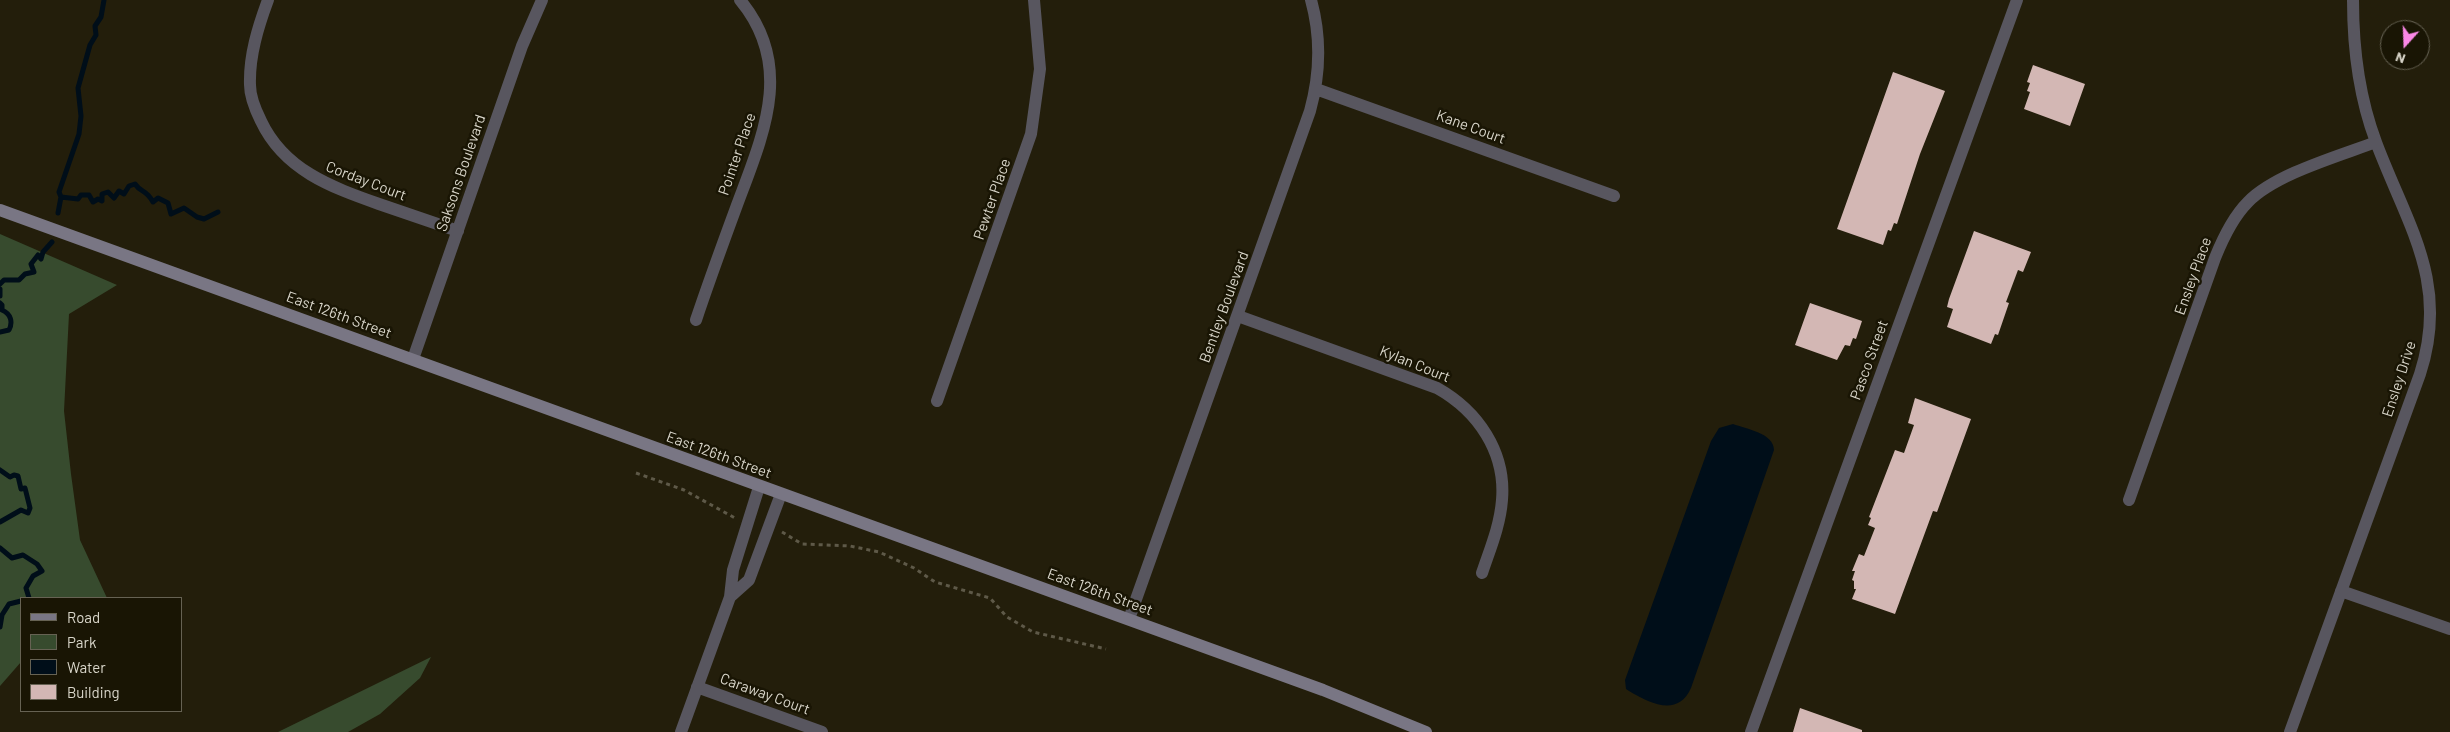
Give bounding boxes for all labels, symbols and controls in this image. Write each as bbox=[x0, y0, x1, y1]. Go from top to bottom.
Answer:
north arrow bbox=[2380, 20, 2430, 70]
text: N bbox=[2393, 49, 2407, 68]
street label: Kane Court bbox=[1434, 106, 1508, 148]
street label: Pointer Place bbox=[714, 110, 760, 198]
street label: Saksons Boulevard bbox=[433, 112, 489, 234]
street label: Pewter Place bbox=[970, 156, 1014, 242]
street label: Corday Court bbox=[323, 157, 409, 205]
street label: Ensley Place bbox=[2171, 235, 2215, 317]
street label: Bentley Boulevard bbox=[1196, 249, 1252, 365]
street label: East 126th Street bbox=[284, 288, 394, 342]
street label: Pasco Street bbox=[1846, 318, 1892, 402]
street label: Ensley Drive bbox=[2378, 339, 2420, 419]
street label: Kylan Court bbox=[1377, 342, 1453, 386]
street label: East 126th Street bbox=[664, 428, 774, 482]
street label: East 126th Street bbox=[1045, 565, 1155, 619]
legend bbox=[20, 597, 182, 712]
text: Road bbox=[67, 608, 100, 626]
text: Park bbox=[67, 633, 96, 651]
text: Water bbox=[67, 658, 106, 676]
street label: Caraway Court bbox=[718, 669, 812, 719]
text: Building bbox=[67, 683, 120, 701]

